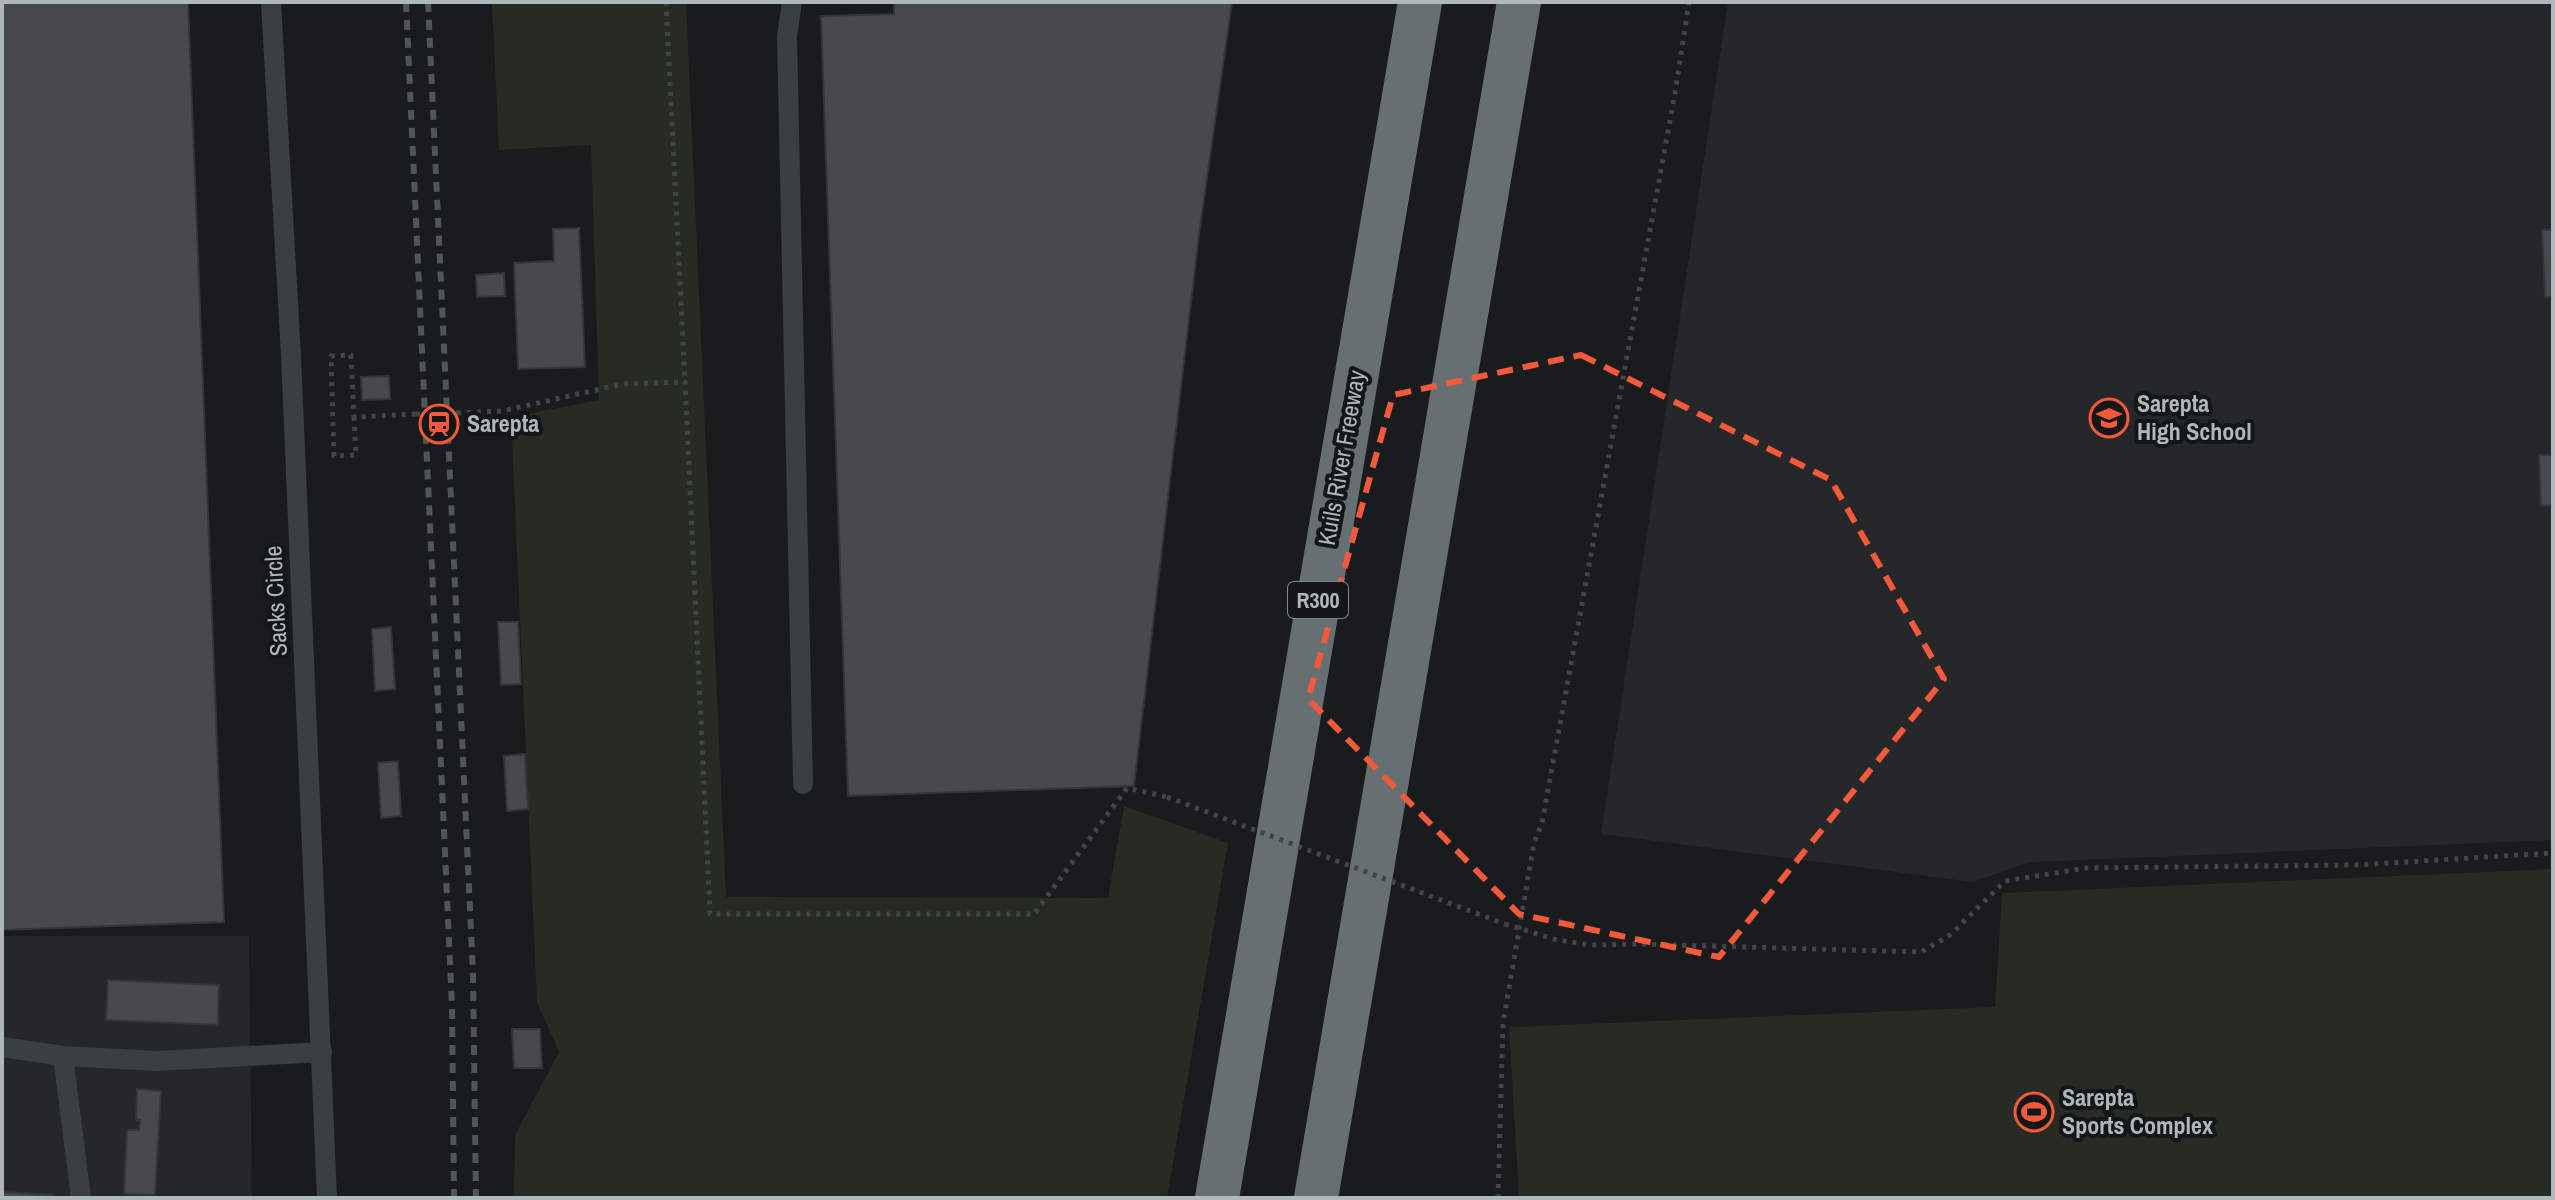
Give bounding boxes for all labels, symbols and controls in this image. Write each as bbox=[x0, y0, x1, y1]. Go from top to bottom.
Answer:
street label: Kuils River Freeway bbox=[1310, 368, 1372, 548]
place label: Sarepta High School bbox=[2137, 387, 2252, 447]
school or university icon: Sarepta High School bbox=[2088, 397, 2130, 439]
station icon: Sarepta bbox=[418, 403, 460, 445]
place label: Sarepta bbox=[467, 407, 539, 439]
street label: Sacks Circle bbox=[256, 545, 294, 657]
road number: R300 bbox=[1288, 582, 1348, 618]
place label: Sarepta Sports Complex bbox=[2062, 1081, 2213, 1141]
sports icon: Sarepta Sports Complex bbox=[2013, 1091, 2055, 1133]

